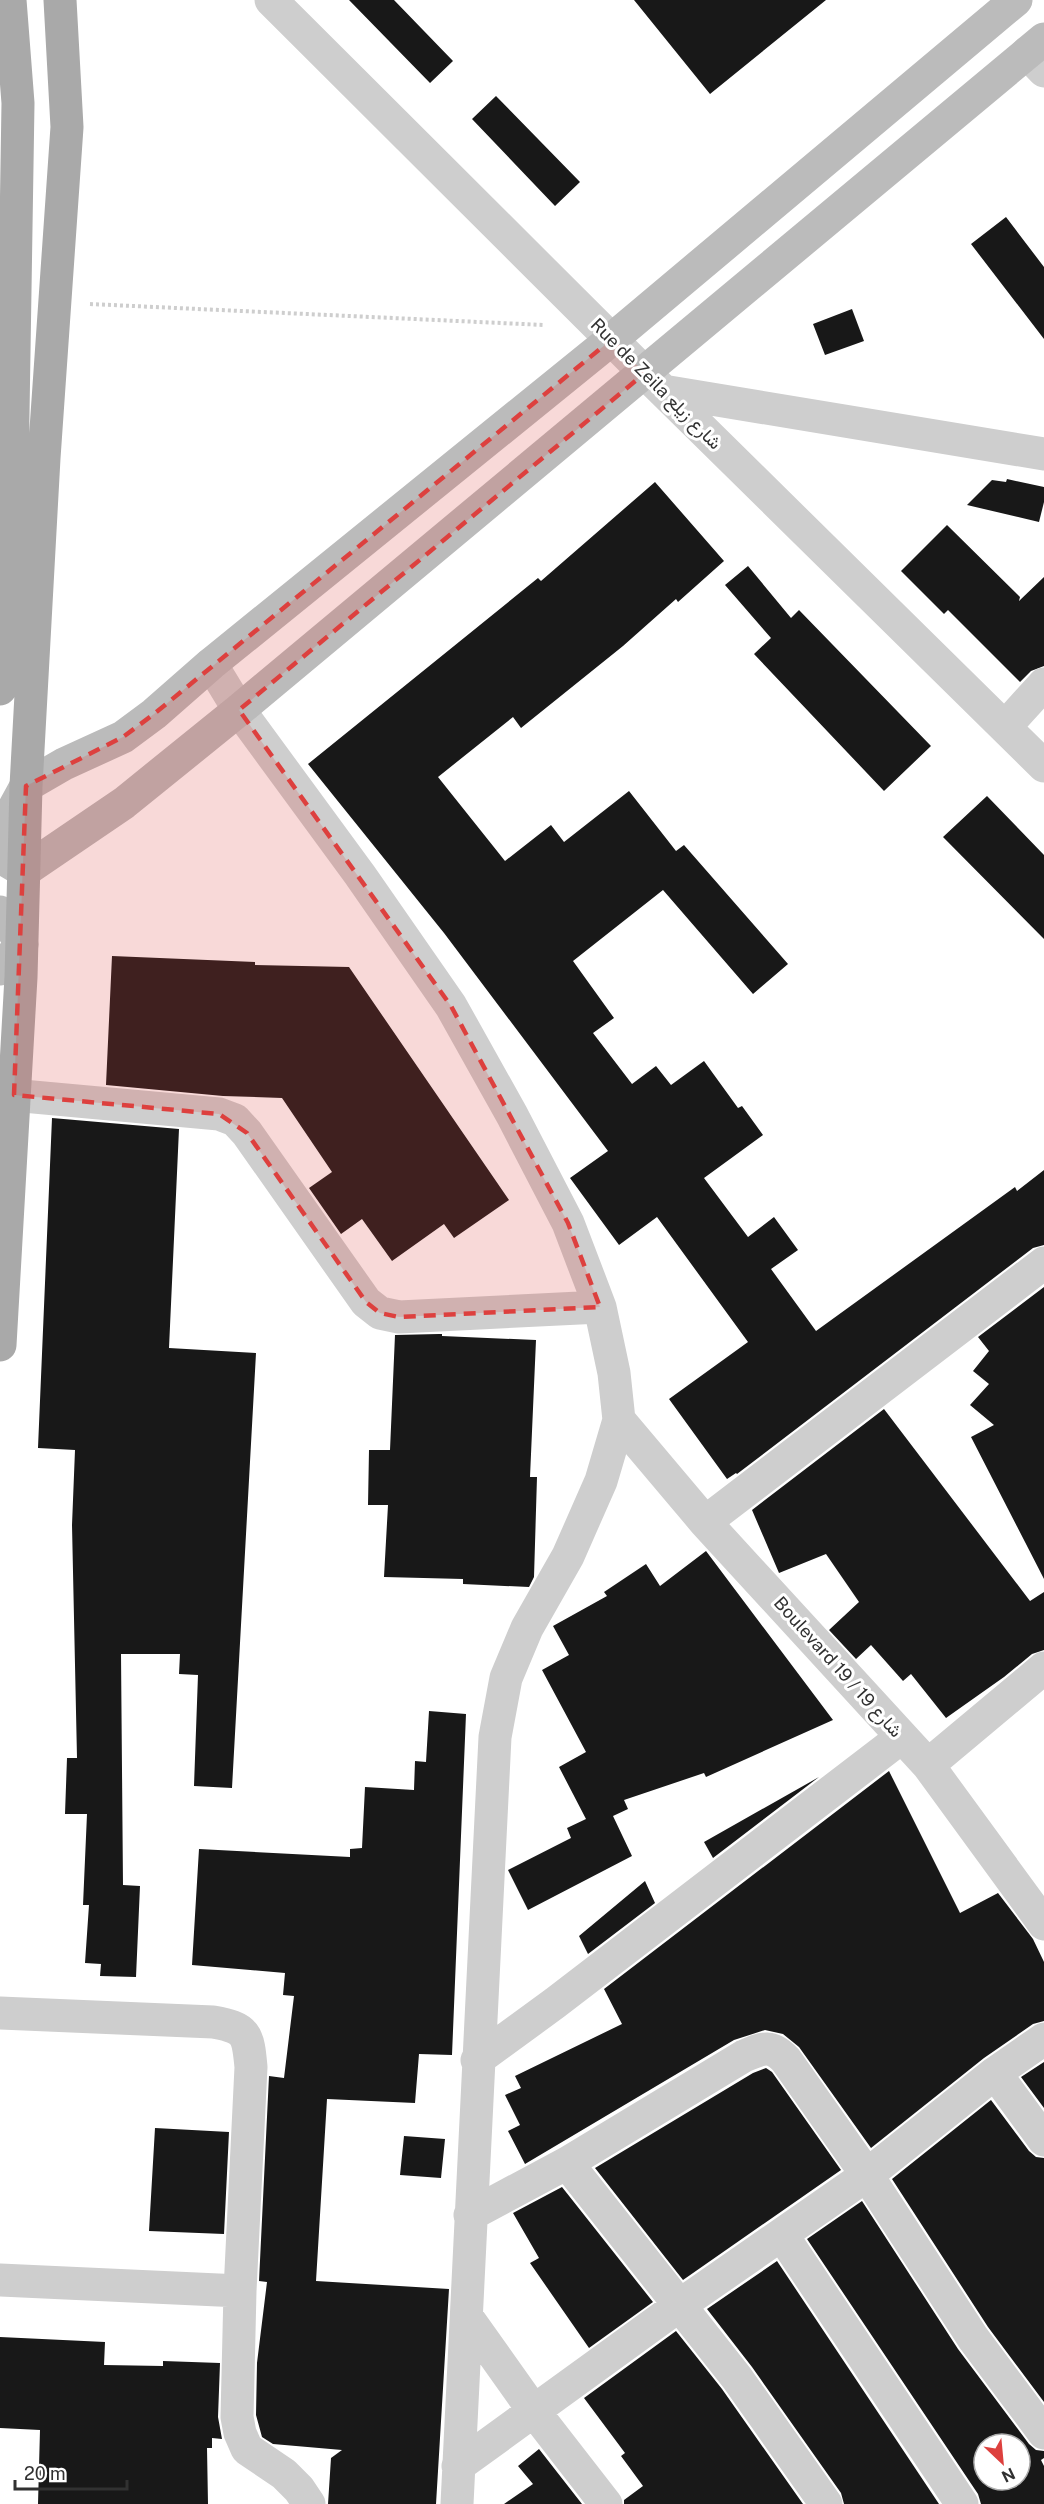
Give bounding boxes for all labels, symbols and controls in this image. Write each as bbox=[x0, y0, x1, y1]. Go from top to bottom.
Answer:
street label: Rue de Zeila شارع زيلع bbox=[585, 314, 726, 455]
street label: Boulevard 19 / شارع 19 bbox=[768, 1592, 907, 1742]
north arrow bbox=[972, 2432, 1032, 2492]
scale bar bbox=[15, 2453, 128, 2491]
text: 20 m bbox=[24, 2463, 66, 2484]
text: N bbox=[999, 2464, 1018, 2486]

